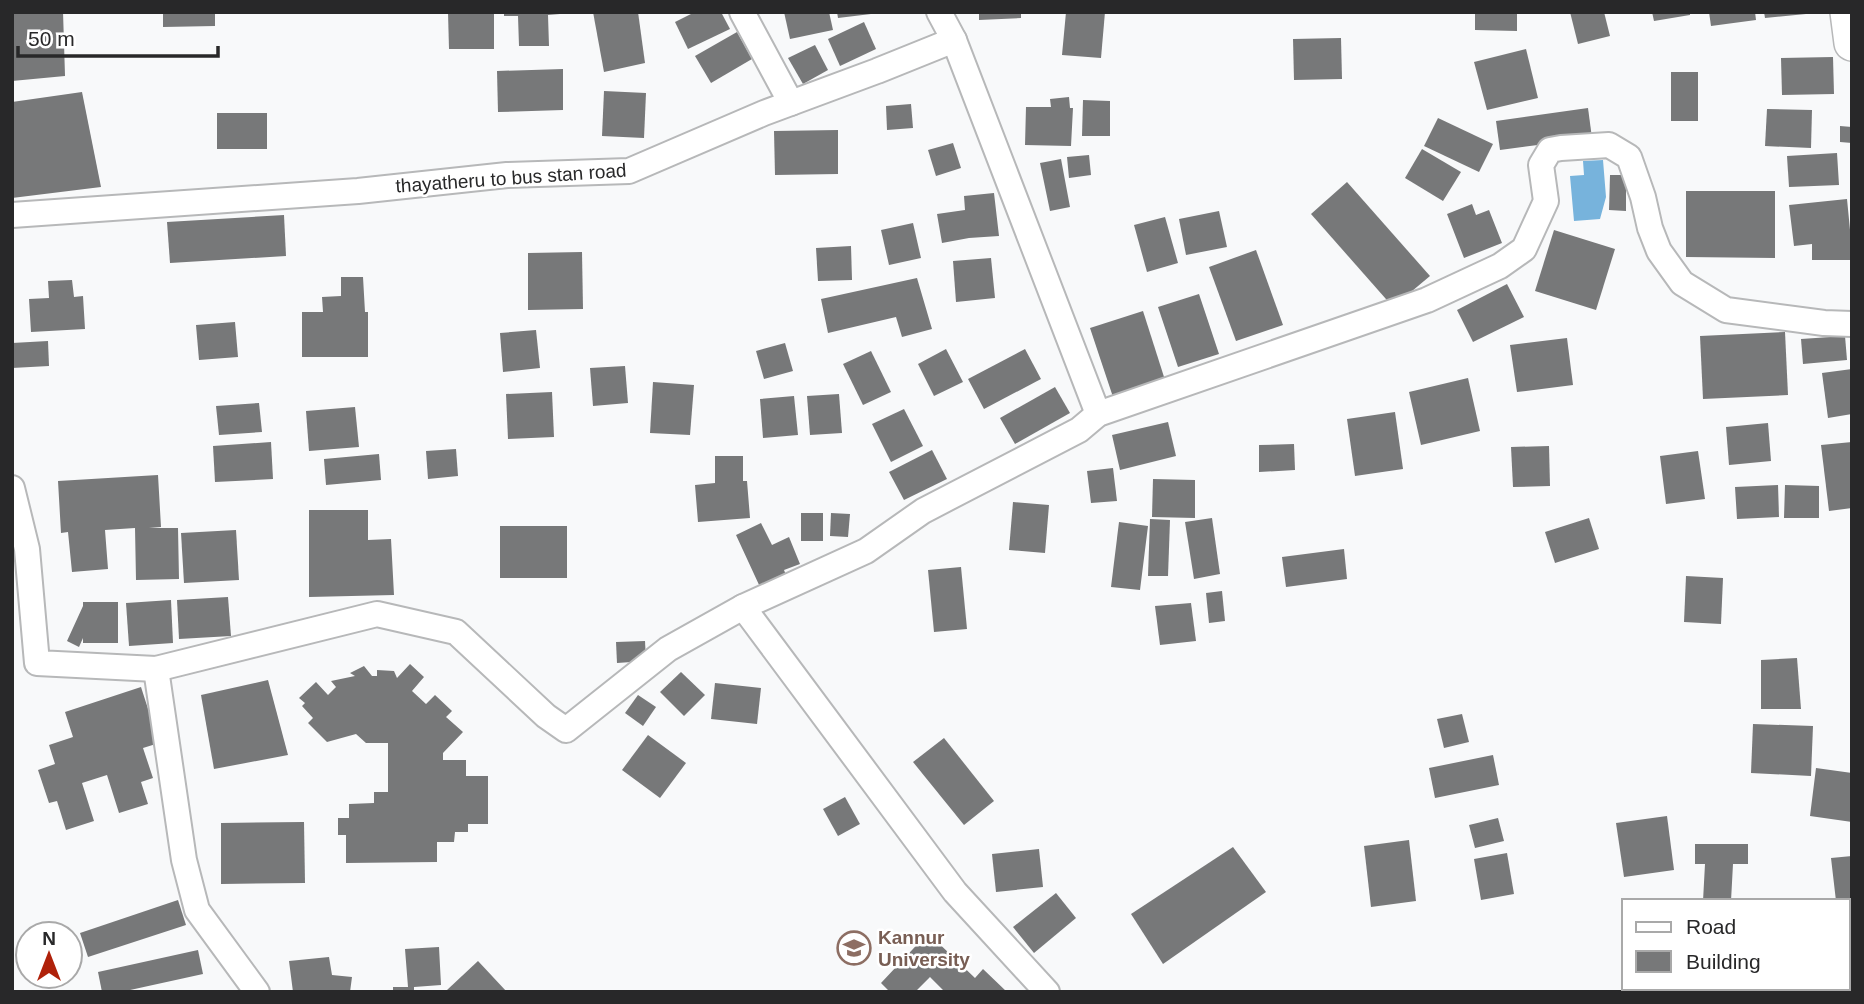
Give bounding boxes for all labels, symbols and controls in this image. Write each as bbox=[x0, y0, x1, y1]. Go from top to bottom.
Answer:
scale bar bbox=[18, 14, 217, 58]
text: 50 m bbox=[28, 27, 75, 50]
street label: thayatheru to bus stan road bbox=[395, 159, 627, 197]
legend bbox=[1622, 899, 1850, 990]
text: Road bbox=[1686, 915, 1736, 938]
north arrow bbox=[14, 920, 84, 990]
place label: Kannur University bbox=[878, 927, 970, 970]
text: N bbox=[42, 928, 56, 949]
school or university icon: Kannur University bbox=[835, 929, 873, 967]
text: Building bbox=[1686, 950, 1761, 973]

